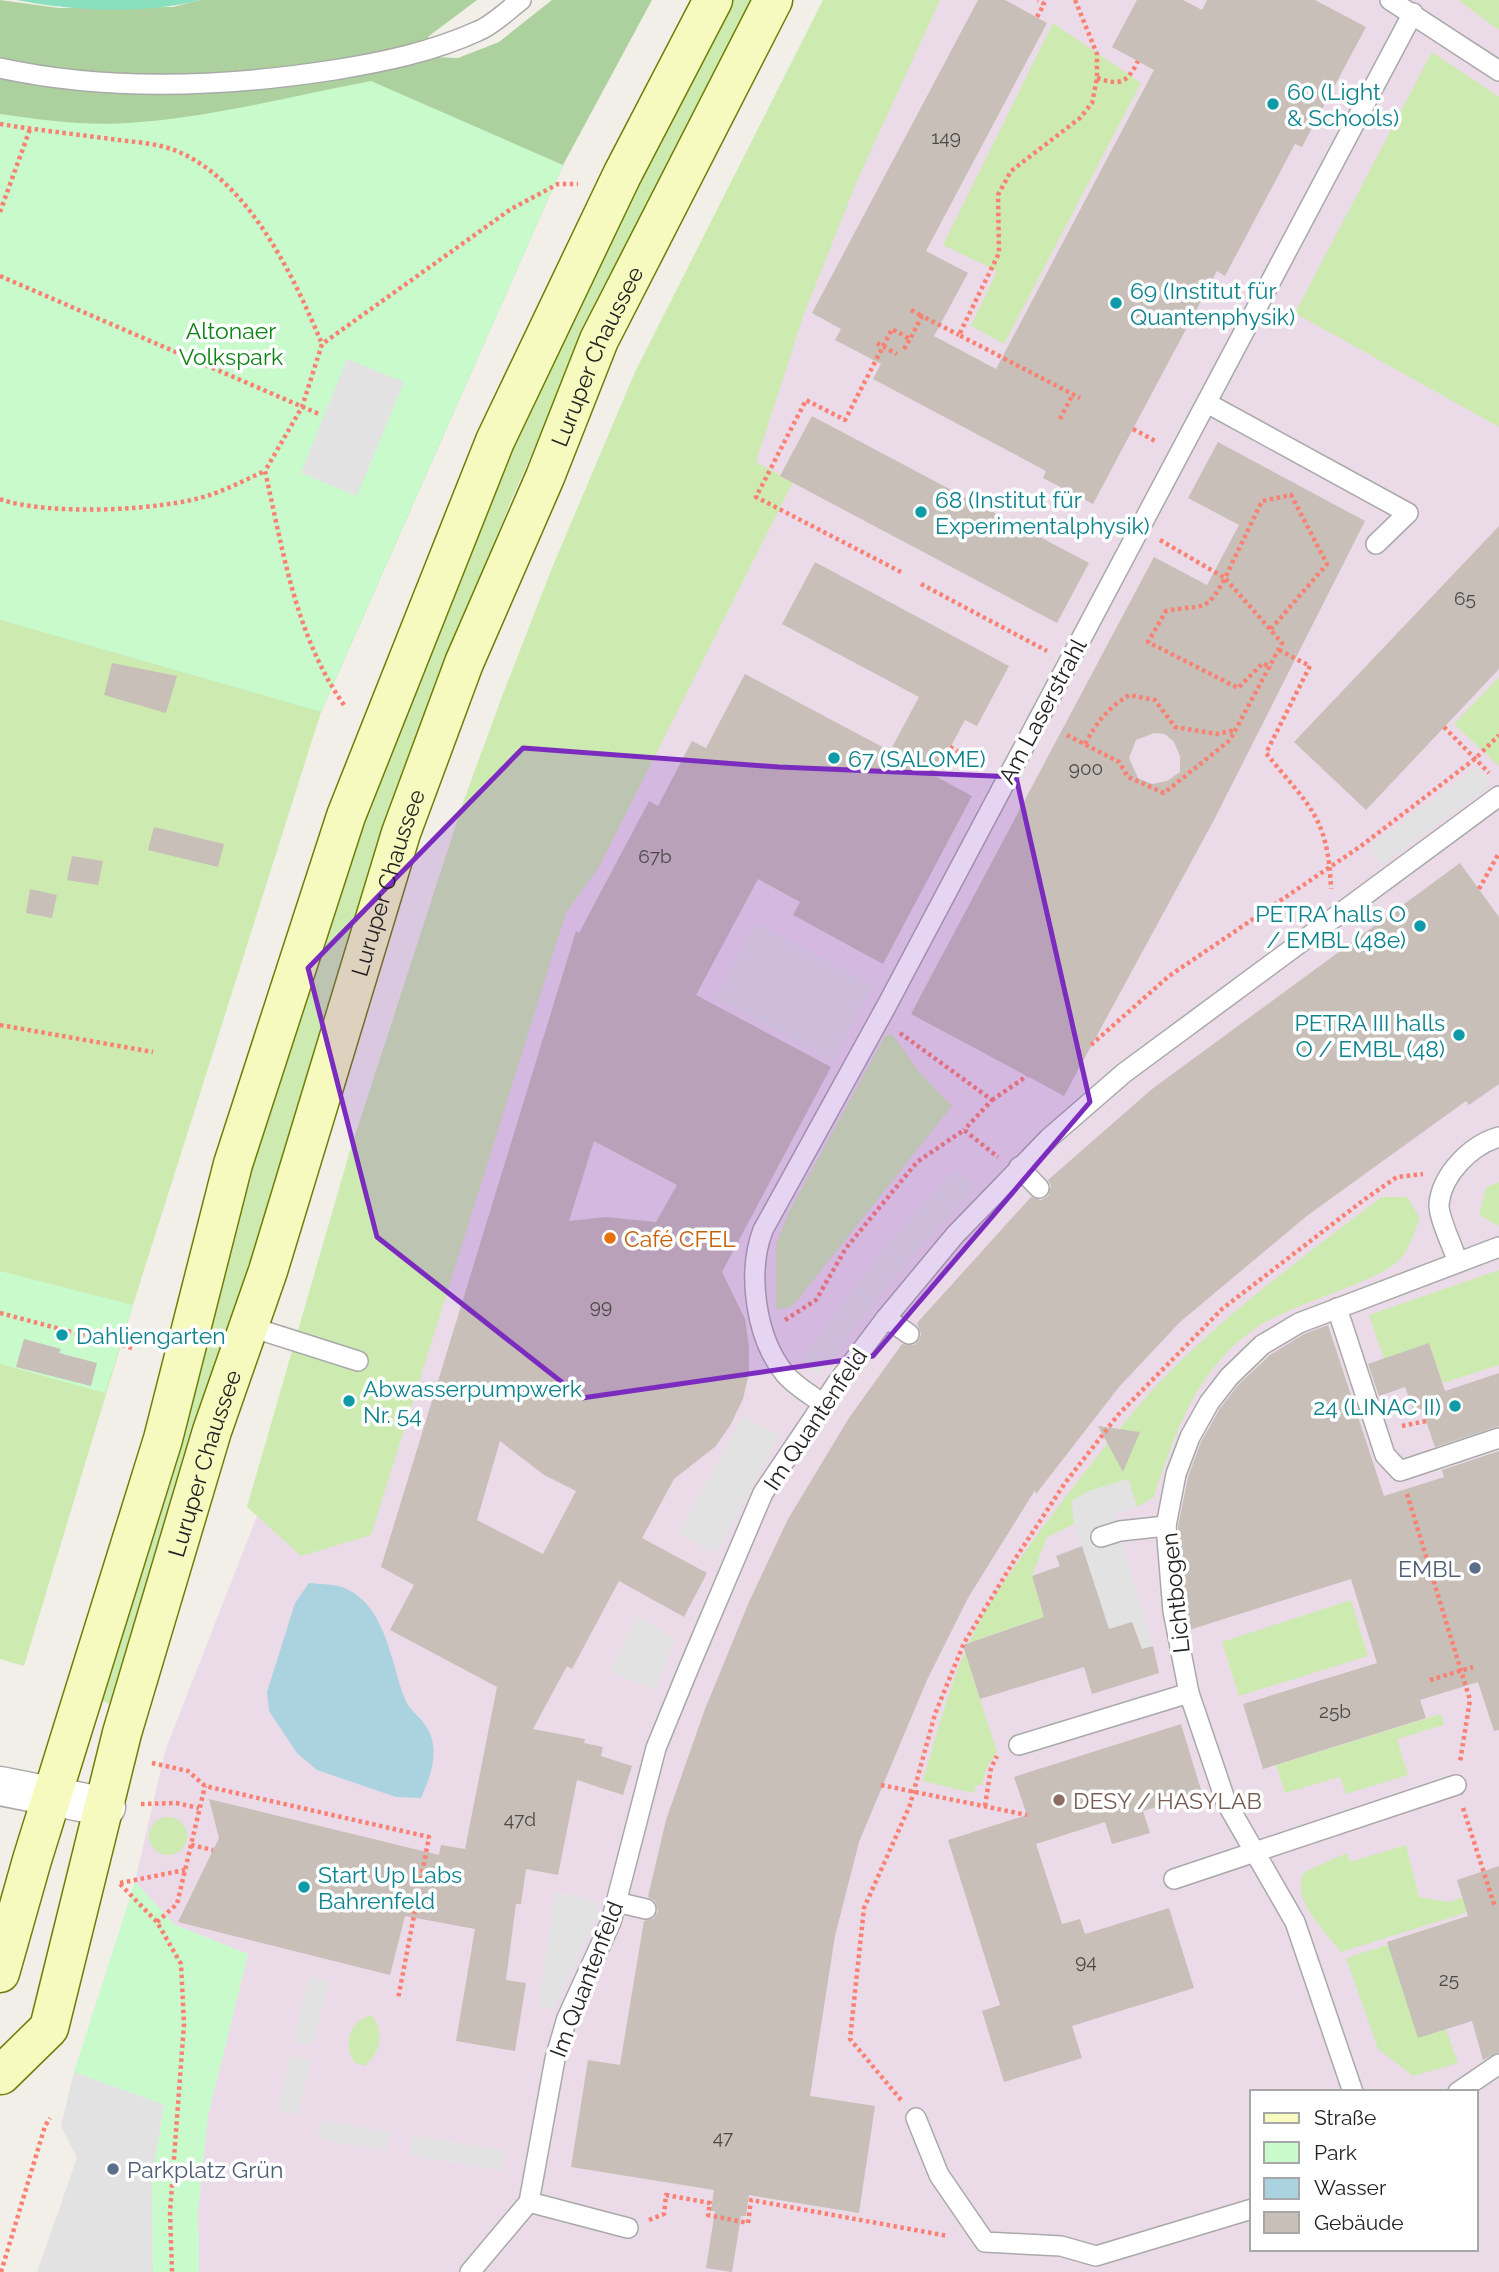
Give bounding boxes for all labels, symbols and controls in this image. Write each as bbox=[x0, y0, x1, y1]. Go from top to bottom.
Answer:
place label: 60 (Light & Schools) bbox=[1287, 78, 1399, 131]
marker: 60 (Light & Schools) bbox=[1265, 96, 1281, 112]
house number: 149 bbox=[931, 126, 961, 148]
street label: Luruper Chaussee bbox=[545, 261, 648, 450]
place label: 69 (Institut für Quantenphysik) bbox=[1130, 277, 1295, 330]
marker: 69 (Institut für Quantenphysik) bbox=[1108, 295, 1124, 311]
park label: Altonaer Volkspark bbox=[179, 317, 283, 370]
place label: 68 (Institut für Experimentalphysik) bbox=[935, 486, 1150, 539]
marker: 68 (Institut für Experimentalphysik) bbox=[913, 504, 929, 520]
house number: 65 bbox=[1454, 587, 1476, 609]
street label: Am Laserstrahl bbox=[992, 633, 1092, 788]
place label: 67 (SALOME) bbox=[848, 745, 986, 772]
marker: 67 (SALOME) bbox=[826, 750, 842, 766]
house number: 900 bbox=[1069, 757, 1103, 779]
street label: Luruper Chaussee bbox=[345, 785, 430, 979]
house number: 67b bbox=[638, 845, 672, 867]
place label: PETRA halls O / EMBL (48e) bbox=[1255, 900, 1406, 953]
marker: PETRA halls O / EMBL (48e) bbox=[1412, 918, 1428, 934]
place label: PETRA III halls O / EMBL (48) bbox=[1294, 1009, 1445, 1062]
marker: PETRA III halls O / EMBL (48) bbox=[1451, 1027, 1467, 1043]
place label: Café CFEL bbox=[624, 1225, 736, 1252]
marker: Café CFEL bbox=[602, 1230, 618, 1246]
house number: 99 bbox=[590, 1295, 612, 1317]
place label: Dahliengarten bbox=[76, 1322, 226, 1349]
marker: Dahliengarten bbox=[54, 1327, 70, 1343]
street label: Im Quantenfeld bbox=[758, 1343, 872, 1495]
street label: Luruper Chaussee bbox=[162, 1366, 246, 1560]
place label: Abwasserpumpwerk Nr. 54 bbox=[363, 1375, 582, 1428]
marker: Abwasserpumpwerk Nr. 54 bbox=[341, 1393, 357, 1409]
place label: 24 (LINAC II) bbox=[1313, 1393, 1441, 1420]
marker: 24 (LINAC II) bbox=[1447, 1398, 1463, 1414]
street label: Lichtbogen bbox=[1155, 1531, 1195, 1655]
place label: EMBL bbox=[1398, 1555, 1462, 1582]
marker: EMBL bbox=[1467, 1560, 1483, 1576]
house number: 25b bbox=[1319, 1700, 1351, 1722]
place label: DESY / HASYLAB bbox=[1073, 1787, 1262, 1814]
marker: DESY / HASYLAB bbox=[1051, 1792, 1067, 1808]
house number: 47d bbox=[504, 1808, 536, 1830]
place label: Start Up Labs Bahrenfeld bbox=[318, 1861, 462, 1914]
marker: Start Up Labs Bahrenfeld bbox=[296, 1879, 312, 1895]
street label: Im Quantenfeld bbox=[544, 1897, 628, 2061]
house number: 94 bbox=[1075, 1950, 1097, 1972]
house number: 25 bbox=[1439, 1968, 1459, 1990]
legend bbox=[1250, 2090, 1478, 2251]
text: Straße bbox=[1314, 2105, 1376, 2130]
house number: 47 bbox=[713, 2126, 733, 2148]
text: Park bbox=[1314, 2140, 1357, 2165]
place label: Parkplatz Grün bbox=[127, 2156, 283, 2183]
marker: Parkplatz Grün bbox=[105, 2161, 121, 2177]
text: Wasser bbox=[1314, 2175, 1387, 2200]
text: Gebäude bbox=[1314, 2210, 1404, 2235]

